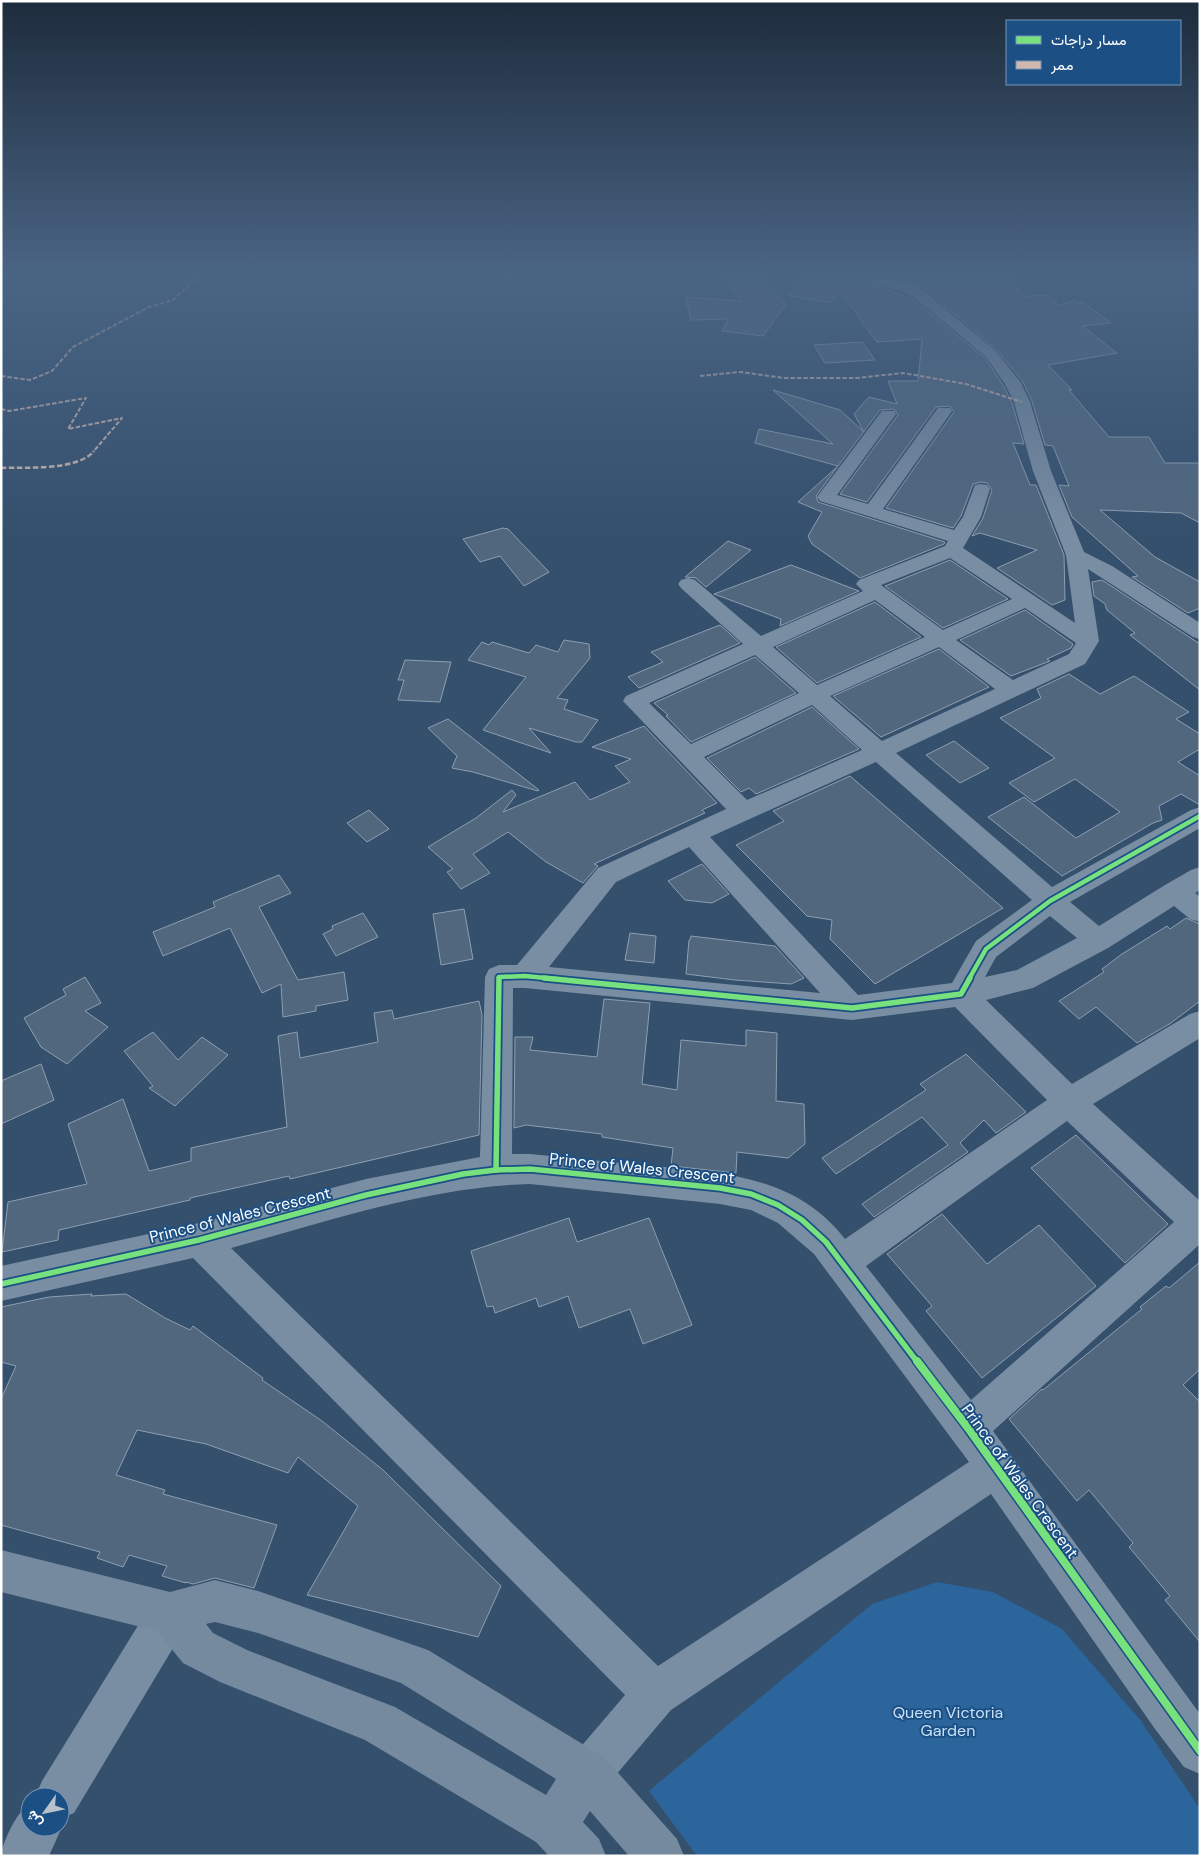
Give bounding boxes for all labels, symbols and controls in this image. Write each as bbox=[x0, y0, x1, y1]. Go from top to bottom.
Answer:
legend bbox=[1006, 20, 1181, 85]
text: مسار دراجات bbox=[1051, 30, 1127, 50]
text: ممر bbox=[1050, 55, 1073, 75]
street label: Prince of Wales Crescent bbox=[548, 1148, 736, 1188]
street label: Prince of Wales Crescent bbox=[147, 1182, 333, 1248]
street label: Prince of Wales Crescent bbox=[957, 1400, 1083, 1562]
park label: Queen Victoria Garden bbox=[893, 1702, 1003, 1741]
north arrow bbox=[20, 1787, 70, 1837]
text: ش bbox=[22, 1807, 46, 1831]

